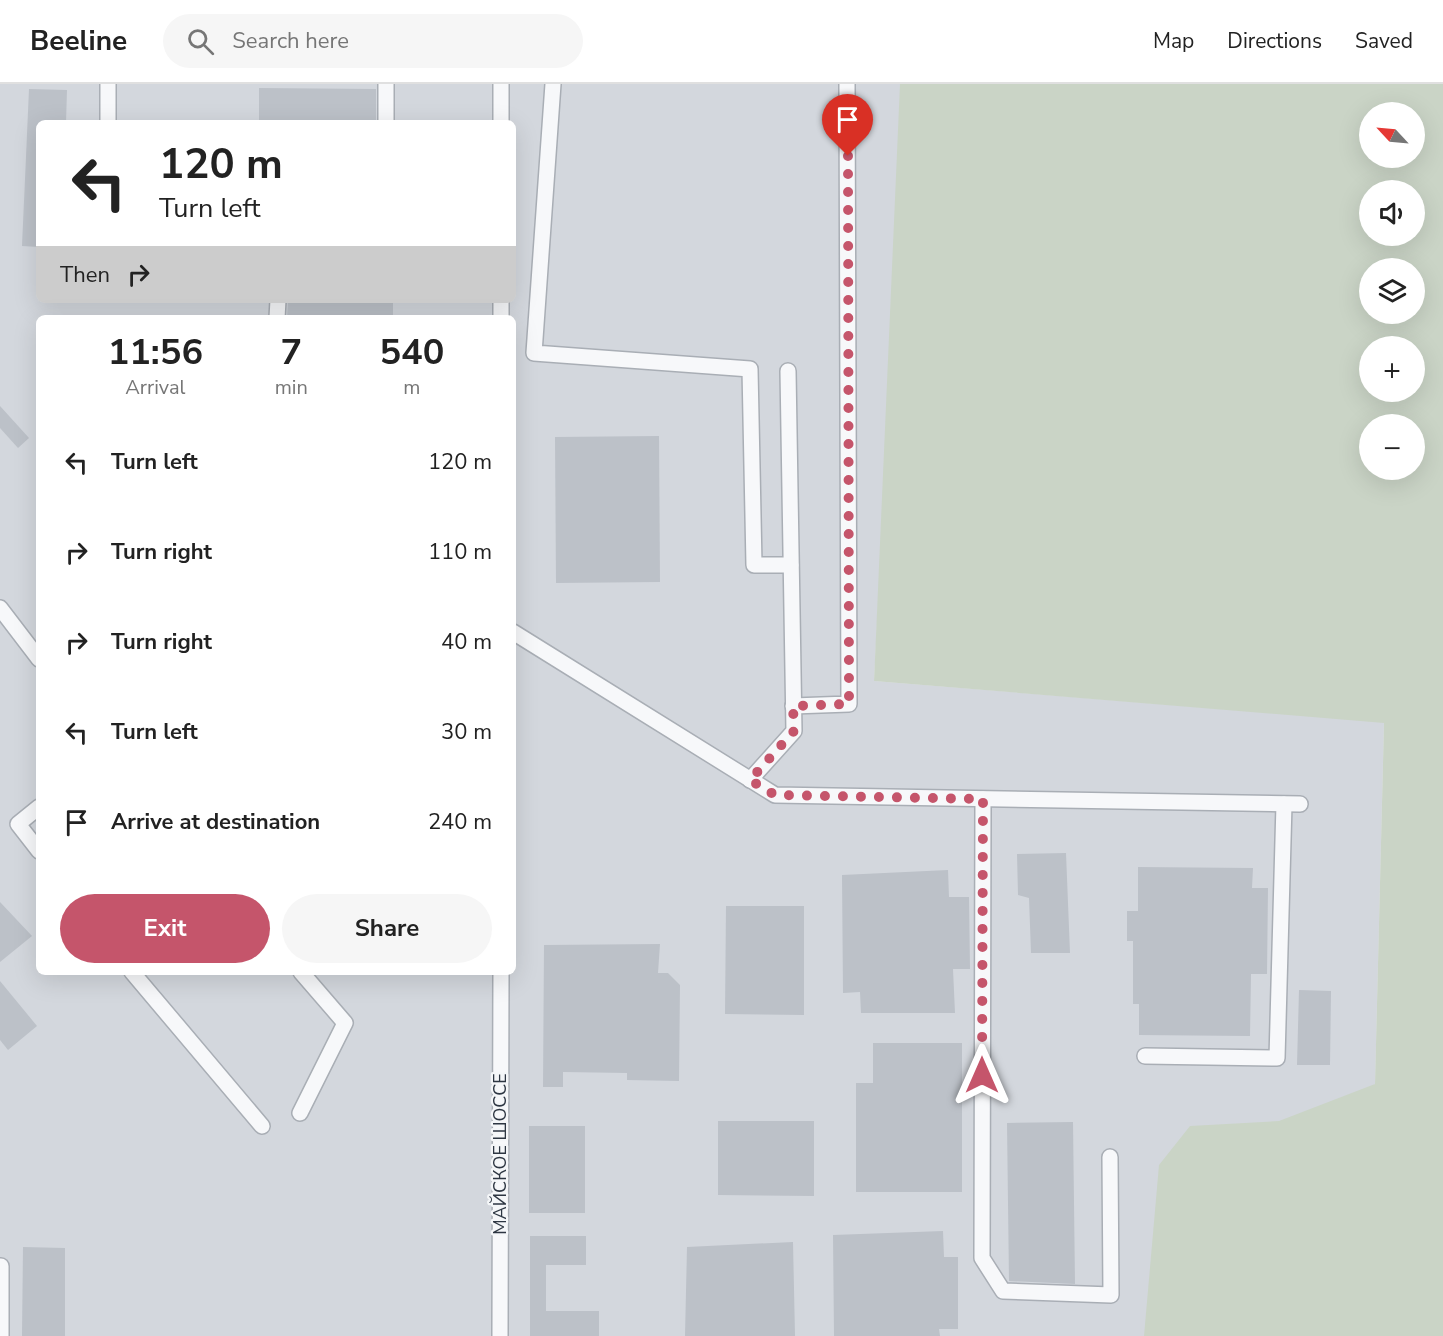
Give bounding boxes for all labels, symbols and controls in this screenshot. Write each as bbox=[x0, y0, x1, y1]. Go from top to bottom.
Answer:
search box bbox=[163, 14, 583, 68]
text: Beeline bbox=[30, 22, 127, 60]
icon: search bbox=[184, 25, 217, 58]
text: Search here bbox=[232, 26, 349, 56]
text: Map bbox=[1153, 27, 1194, 55]
text: Directions bbox=[1227, 27, 1322, 55]
text: Saved bbox=[1355, 27, 1413, 55]
pin bbox=[822, 94, 873, 156]
north arrow bbox=[1359, 102, 1425, 168]
map controls bbox=[1359, 102, 1425, 480]
icon: arrive bbox=[831, 103, 864, 136]
text: 120 m bbox=[159, 136, 283, 193]
icon: left bbox=[60, 144, 138, 222]
button: sound bbox=[1359, 180, 1425, 246]
text: Turn left bbox=[159, 190, 260, 227]
icon: right bbox=[122, 258, 155, 291]
button: layers bbox=[1359, 258, 1425, 324]
text: Then bbox=[60, 260, 110, 290]
text: 11:56 bbox=[108, 328, 203, 377]
text: 7 bbox=[280, 328, 302, 377]
text: 540 bbox=[379, 328, 444, 377]
button: + bbox=[1359, 336, 1425, 402]
text: Arrival bbox=[125, 374, 185, 401]
text: min bbox=[275, 374, 308, 401]
text: m bbox=[403, 374, 420, 401]
button: − bbox=[1359, 414, 1425, 480]
icon: left bbox=[60, 446, 93, 479]
text: Turn left bbox=[111, 447, 198, 477]
text: 120 m bbox=[428, 447, 492, 477]
icon: right bbox=[60, 536, 93, 569]
text: Turn right bbox=[111, 537, 212, 567]
text: 110 m bbox=[428, 537, 492, 567]
icon: right bbox=[60, 626, 93, 659]
text: Turn right bbox=[111, 627, 212, 657]
text: 40 m bbox=[441, 627, 492, 657]
icon: left bbox=[60, 716, 93, 749]
text: Turn left bbox=[111, 717, 198, 747]
text: 30 m bbox=[441, 717, 492, 747]
icon: arrive bbox=[60, 806, 93, 839]
text: Arrive at destination bbox=[111, 807, 320, 837]
text: 240 m bbox=[428, 807, 492, 837]
button: Exit bbox=[60, 894, 270, 963]
button: Share bbox=[282, 894, 492, 963]
position arrow bbox=[950, 1043, 1014, 1107]
street label: МАЙСКОЕ ШОССЕ bbox=[488, 1073, 512, 1235]

